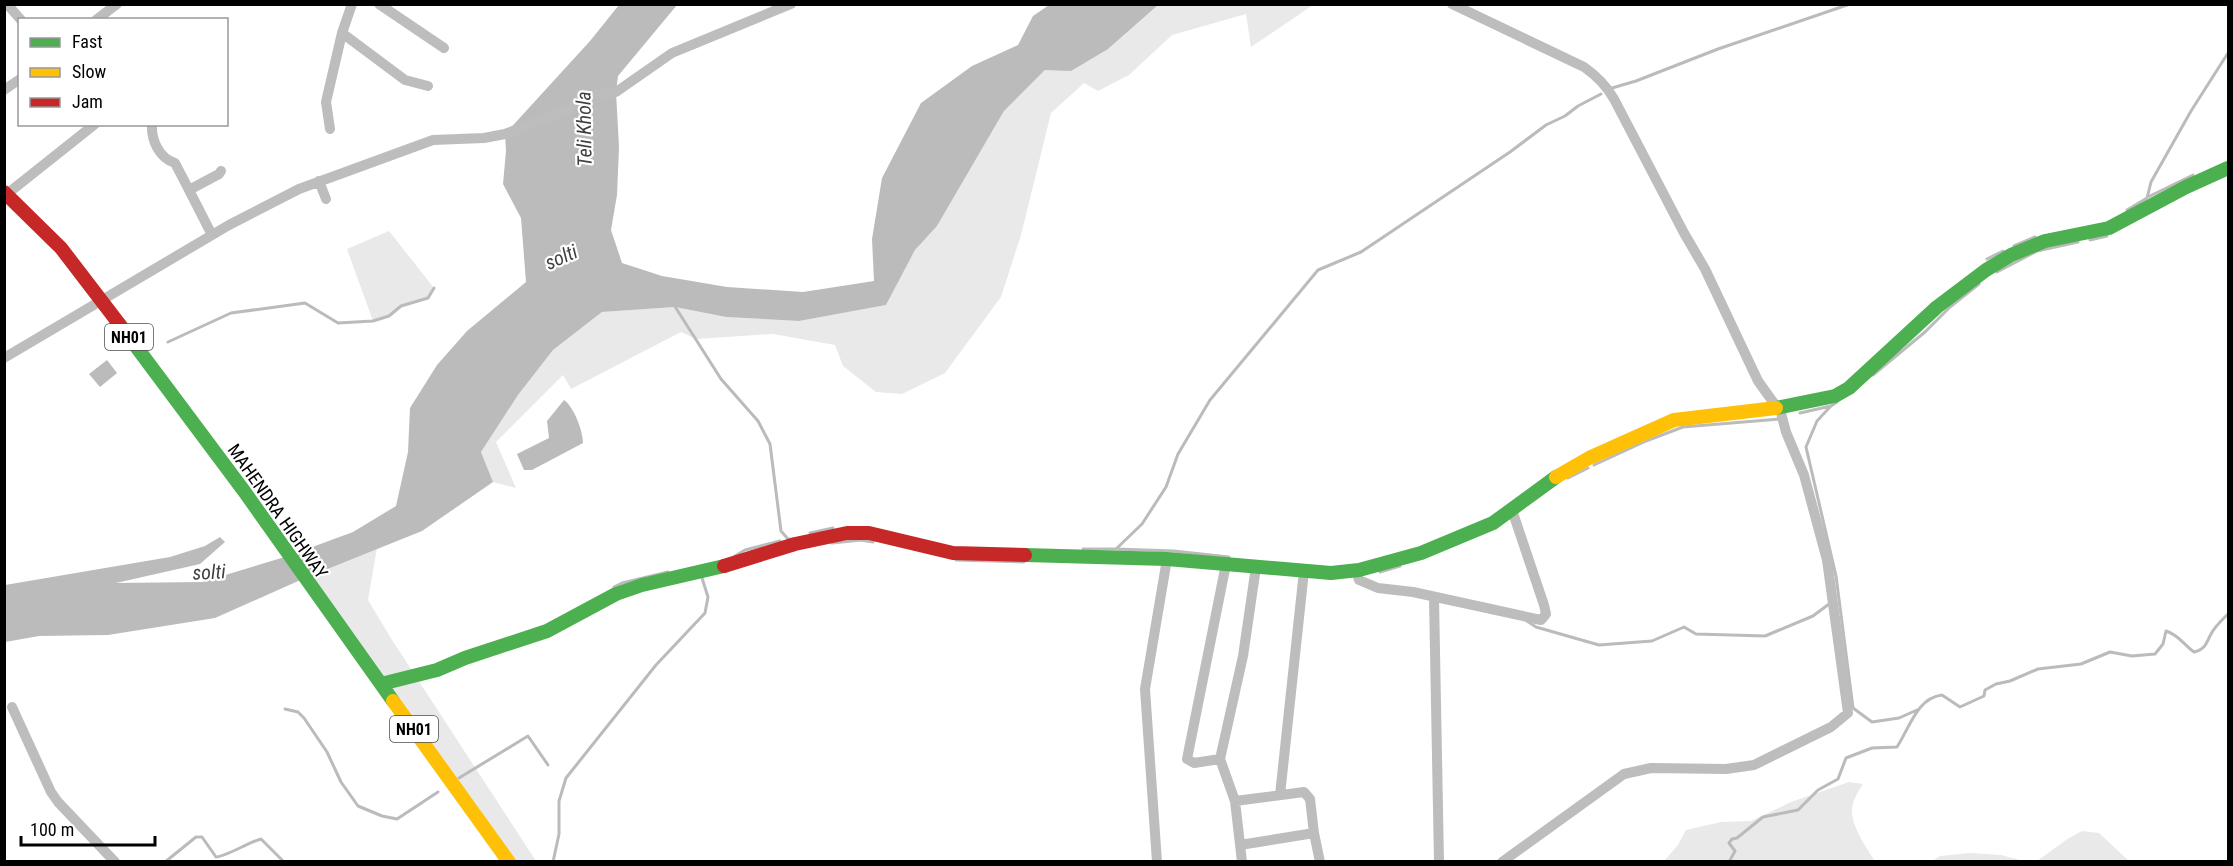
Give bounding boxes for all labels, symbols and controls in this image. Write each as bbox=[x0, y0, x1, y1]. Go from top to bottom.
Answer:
legend bbox=[18, 18, 228, 126]
text: Fast bbox=[72, 31, 103, 52]
text: Slow bbox=[72, 61, 107, 82]
text: Jam bbox=[72, 91, 103, 112]
water label: Teli Khola bbox=[571, 91, 597, 167]
water label: solti bbox=[541, 239, 582, 275]
road number: NH01 bbox=[105, 324, 153, 350]
street label: MAHENDRA HIGHWAY bbox=[224, 440, 333, 583]
water label: solti bbox=[192, 559, 227, 585]
road number: NH01 bbox=[390, 716, 438, 742]
scale bar bbox=[21, 809, 154, 847]
text: 100 m bbox=[30, 819, 74, 840]

